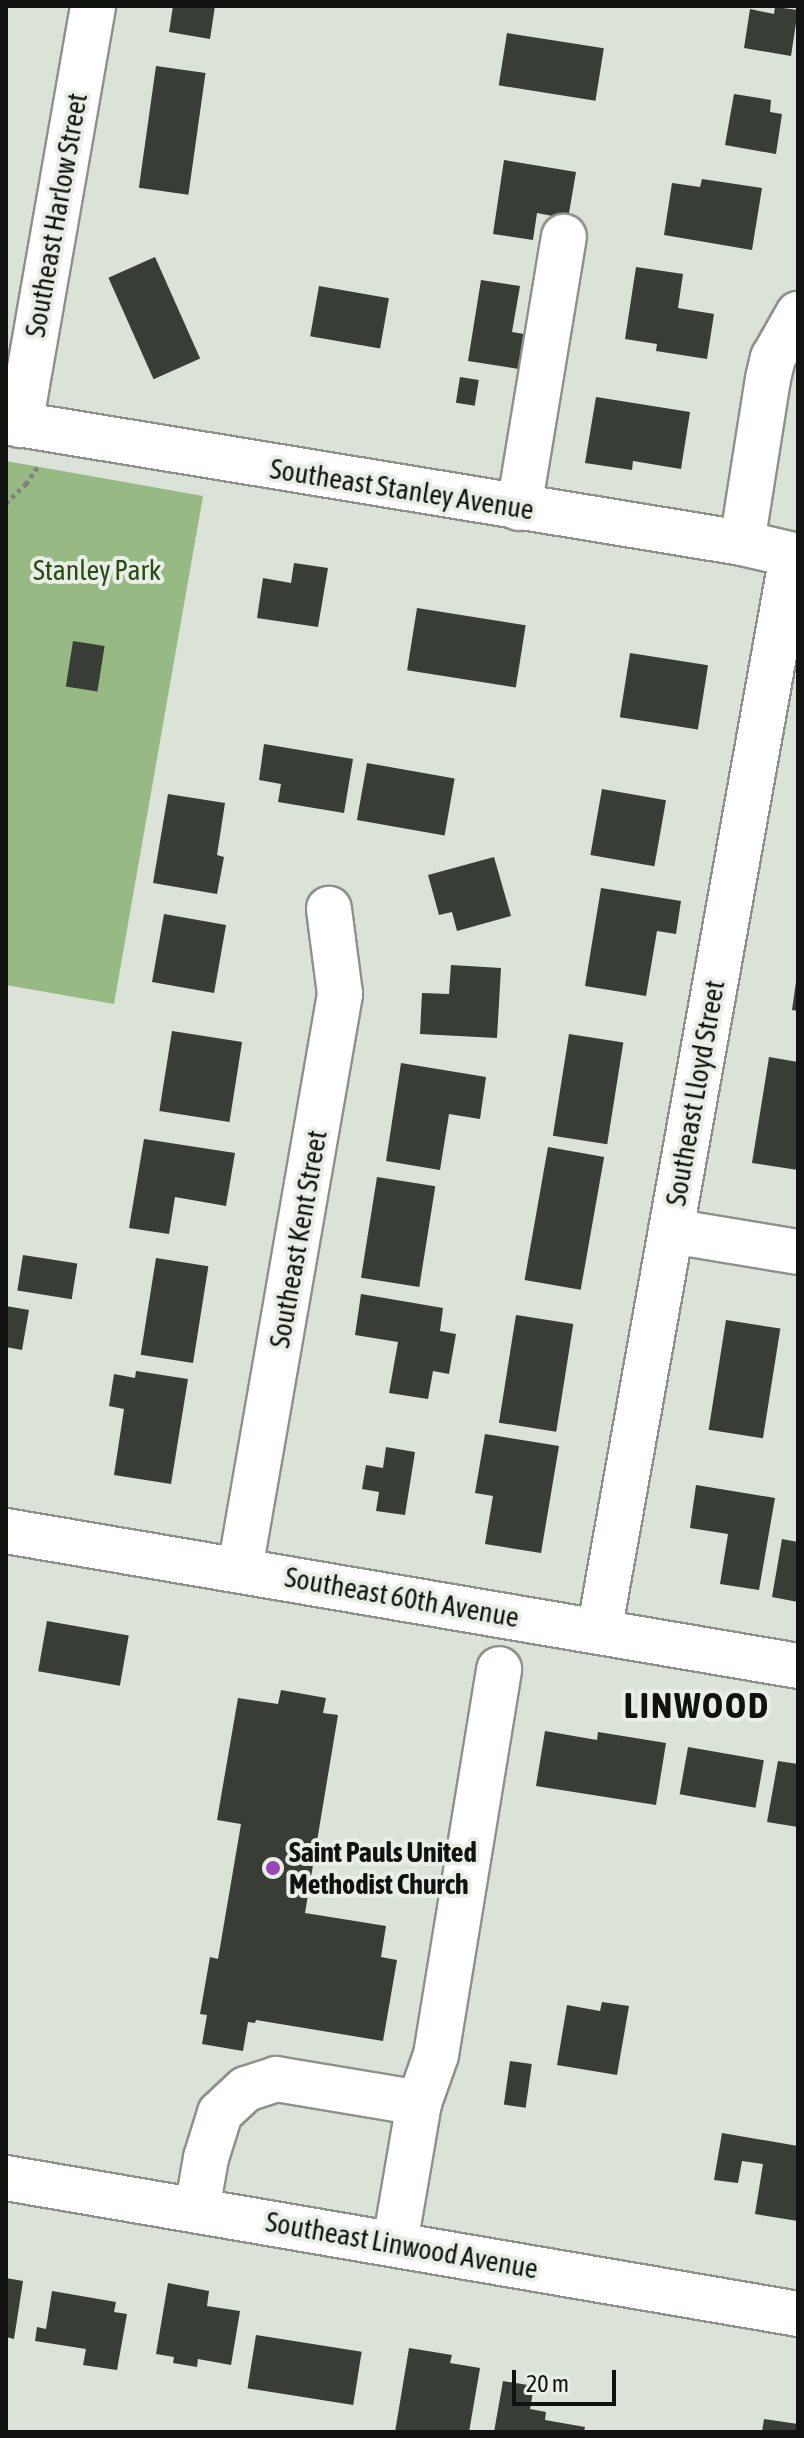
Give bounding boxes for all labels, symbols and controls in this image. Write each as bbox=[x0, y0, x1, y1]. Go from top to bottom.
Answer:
street label: Southeast Harlow Street bbox=[18, 90, 94, 340]
street label: Southeast Stanley Avenue bbox=[268, 452, 536, 526]
park label: Stanley Park bbox=[33, 553, 161, 587]
street label: Southeast Lloyd Street bbox=[659, 978, 731, 1208]
street label: Southeast Kent Street bbox=[262, 1128, 334, 1350]
street label: Southeast 60th Avenue bbox=[282, 1560, 522, 1634]
district label: LINWOOD bbox=[624, 1684, 770, 1728]
place label: Saint Pauls United Methodist Church bbox=[289, 1835, 477, 1901]
marker: Saint Pauls United Methodist Church bbox=[264, 1859, 282, 1877]
street label: Southeast Linwood Avenue bbox=[263, 2205, 541, 2285]
scale bar bbox=[516, 2354, 620, 2404]
text: 20 m bbox=[526, 2370, 569, 2397]

